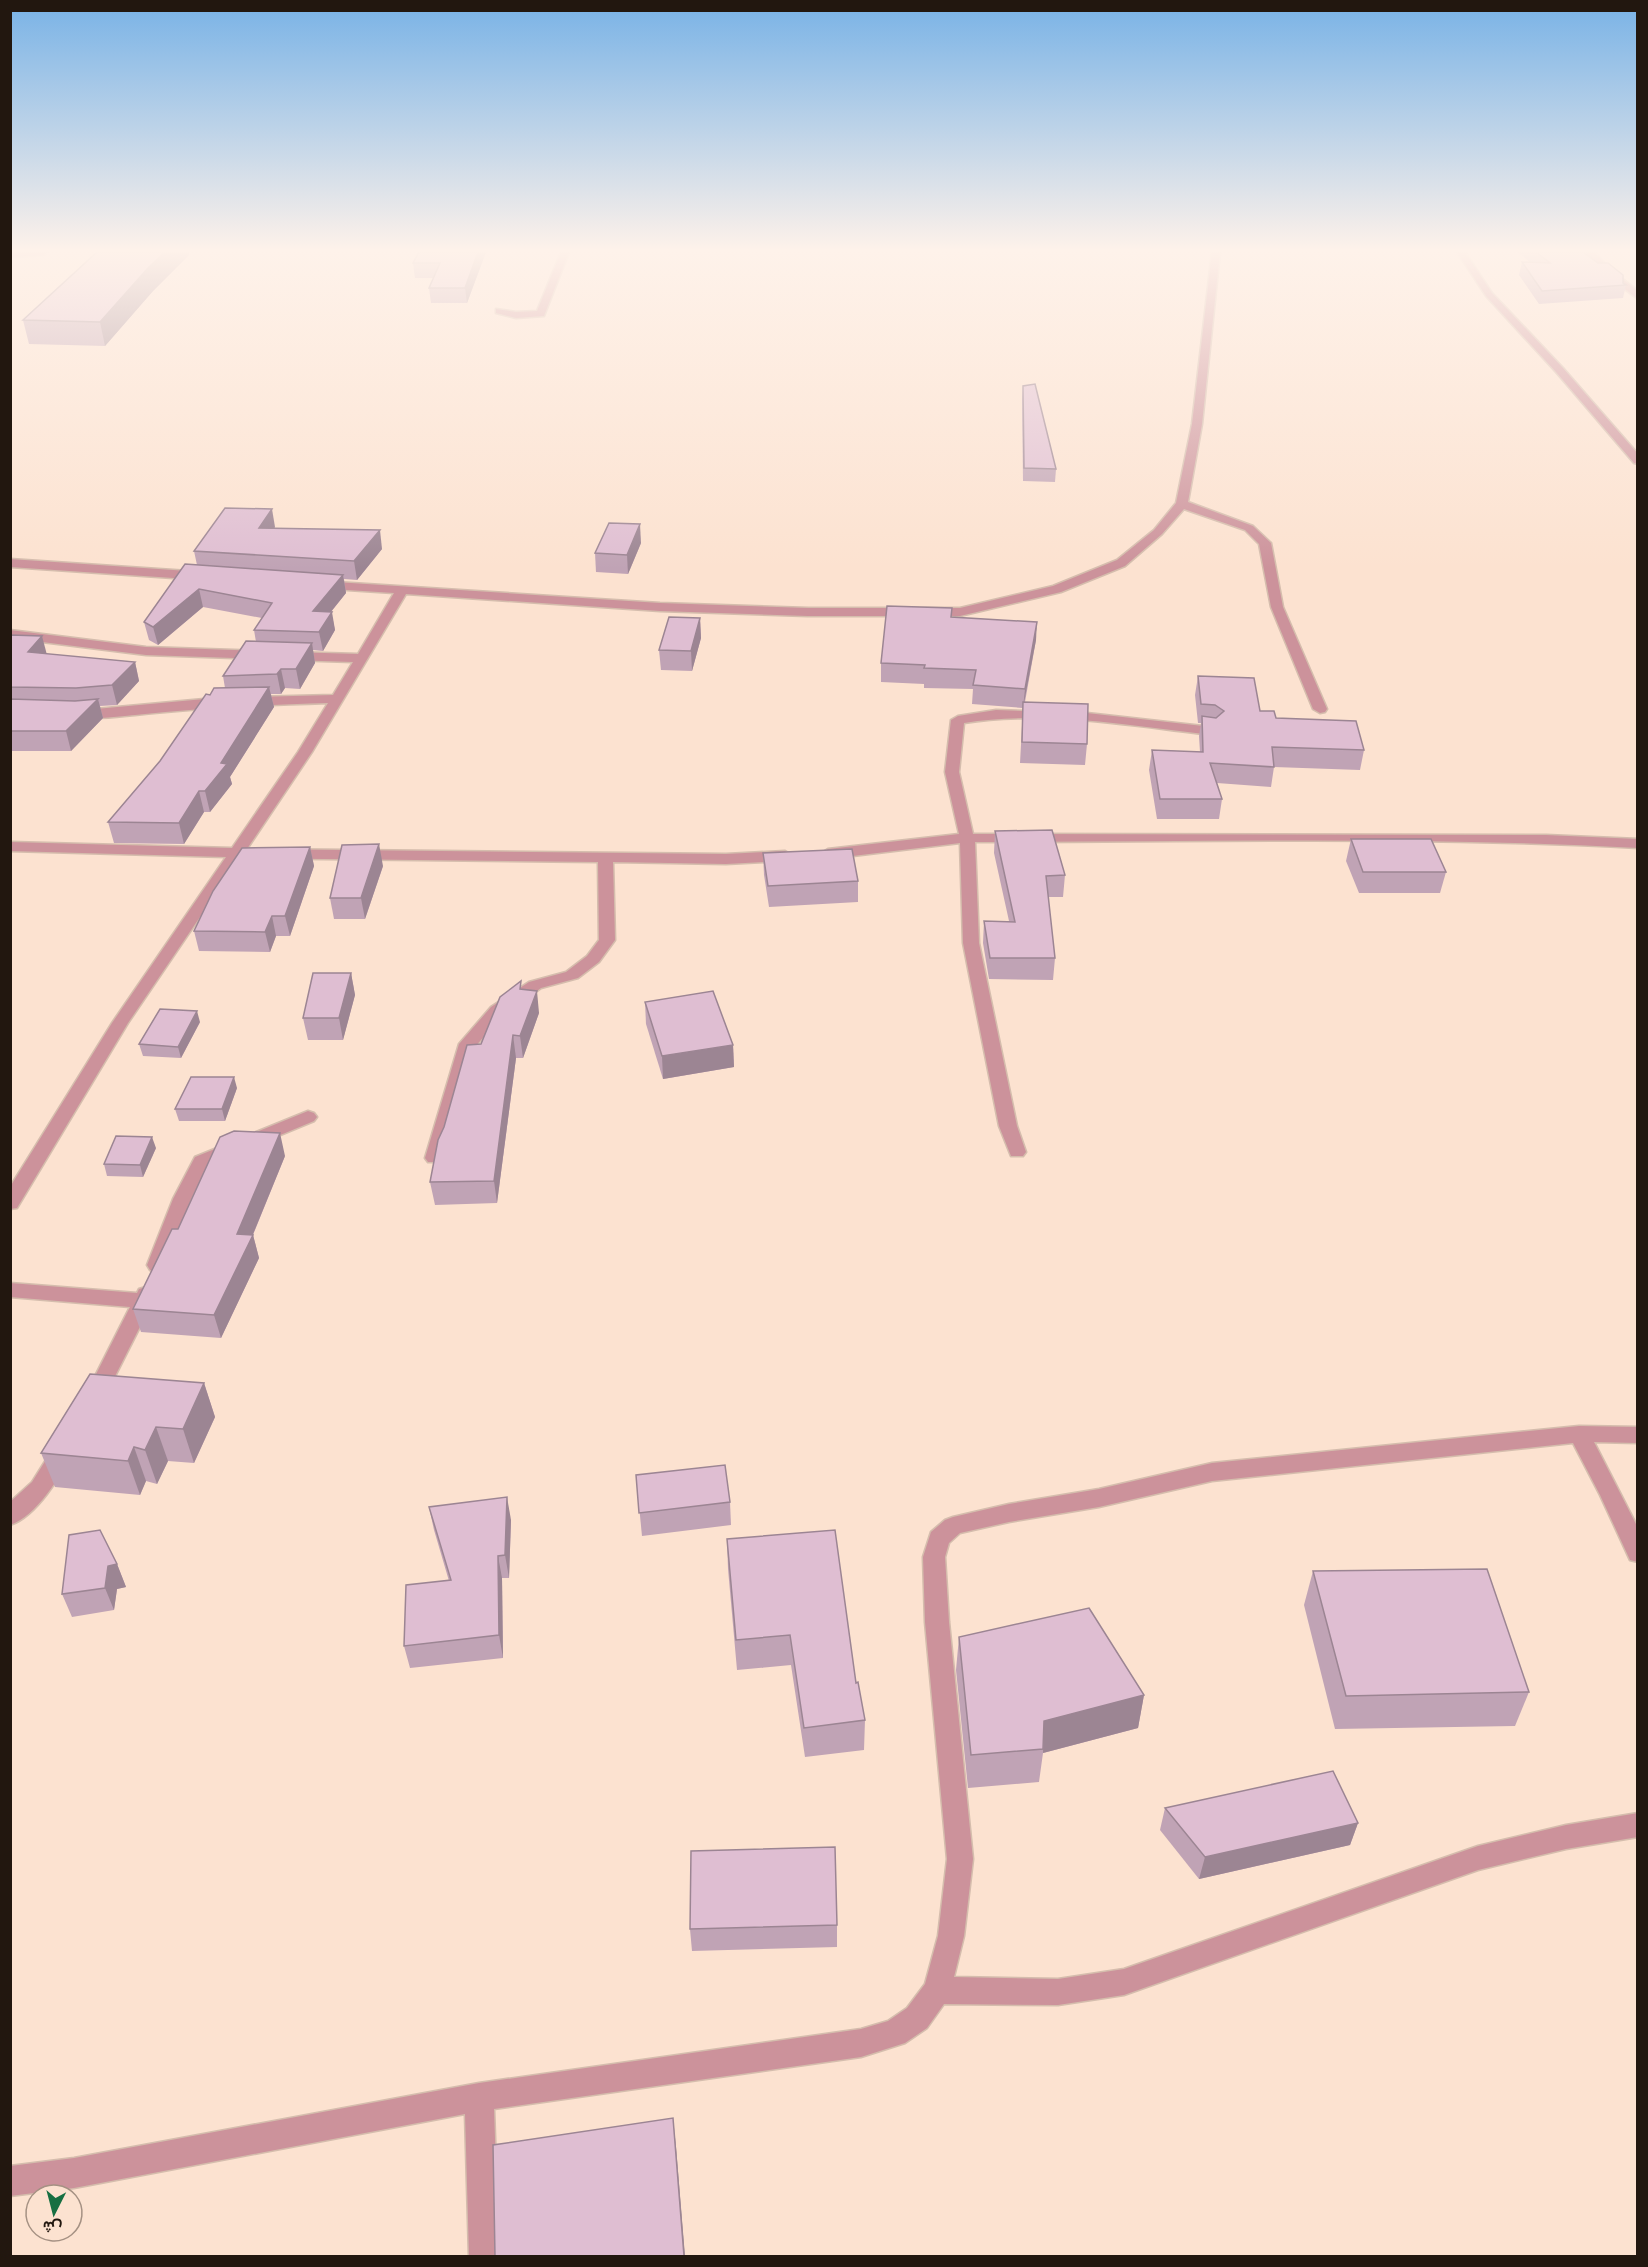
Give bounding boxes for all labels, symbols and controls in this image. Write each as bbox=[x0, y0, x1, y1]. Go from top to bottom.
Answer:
north arrow bbox=[24, 2183, 84, 2243]
text: ش bbox=[42, 2217, 63, 2237]

